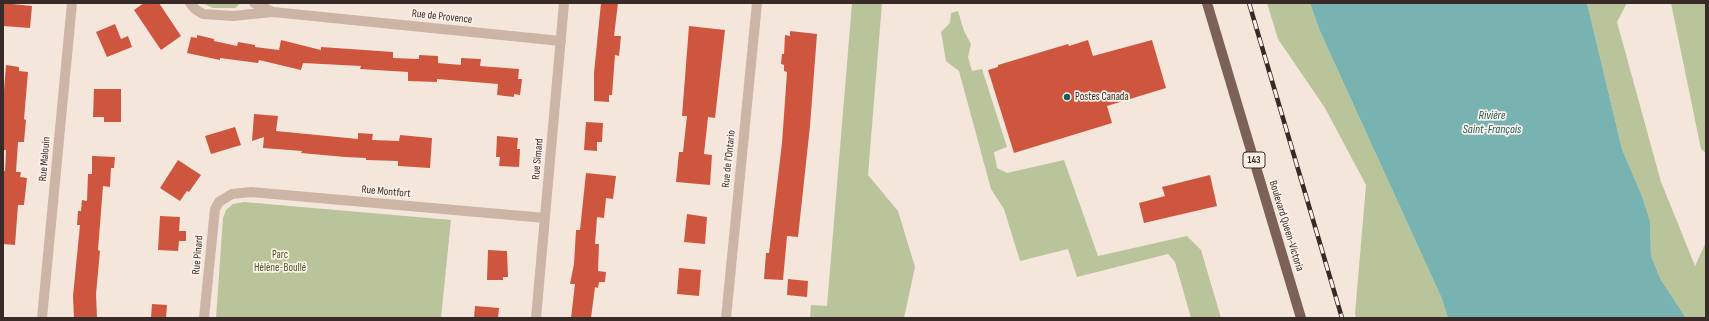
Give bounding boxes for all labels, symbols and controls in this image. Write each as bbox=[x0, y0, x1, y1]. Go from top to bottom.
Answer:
street label: Rue de Provence bbox=[411, 7, 473, 27]
place label: Postes Canada bbox=[1075, 90, 1129, 104]
marker: Postes Canada bbox=[1062, 92, 1072, 102]
water label: Rivière Saint-François bbox=[1463, 109, 1521, 137]
street label: Rue de l'Ontario bbox=[719, 130, 739, 188]
street label: Rue Malouin bbox=[36, 136, 54, 182]
street label: Rue Simard bbox=[530, 138, 546, 180]
road number: 143 bbox=[1243, 152, 1265, 168]
street label: Boulevard Queen-Victoria bbox=[1266, 179, 1306, 273]
street label: Rue Montfort bbox=[361, 183, 411, 201]
street label: Rue Pinard bbox=[190, 235, 206, 275]
park label: Parc Hélène-Boullé bbox=[254, 248, 306, 274]

